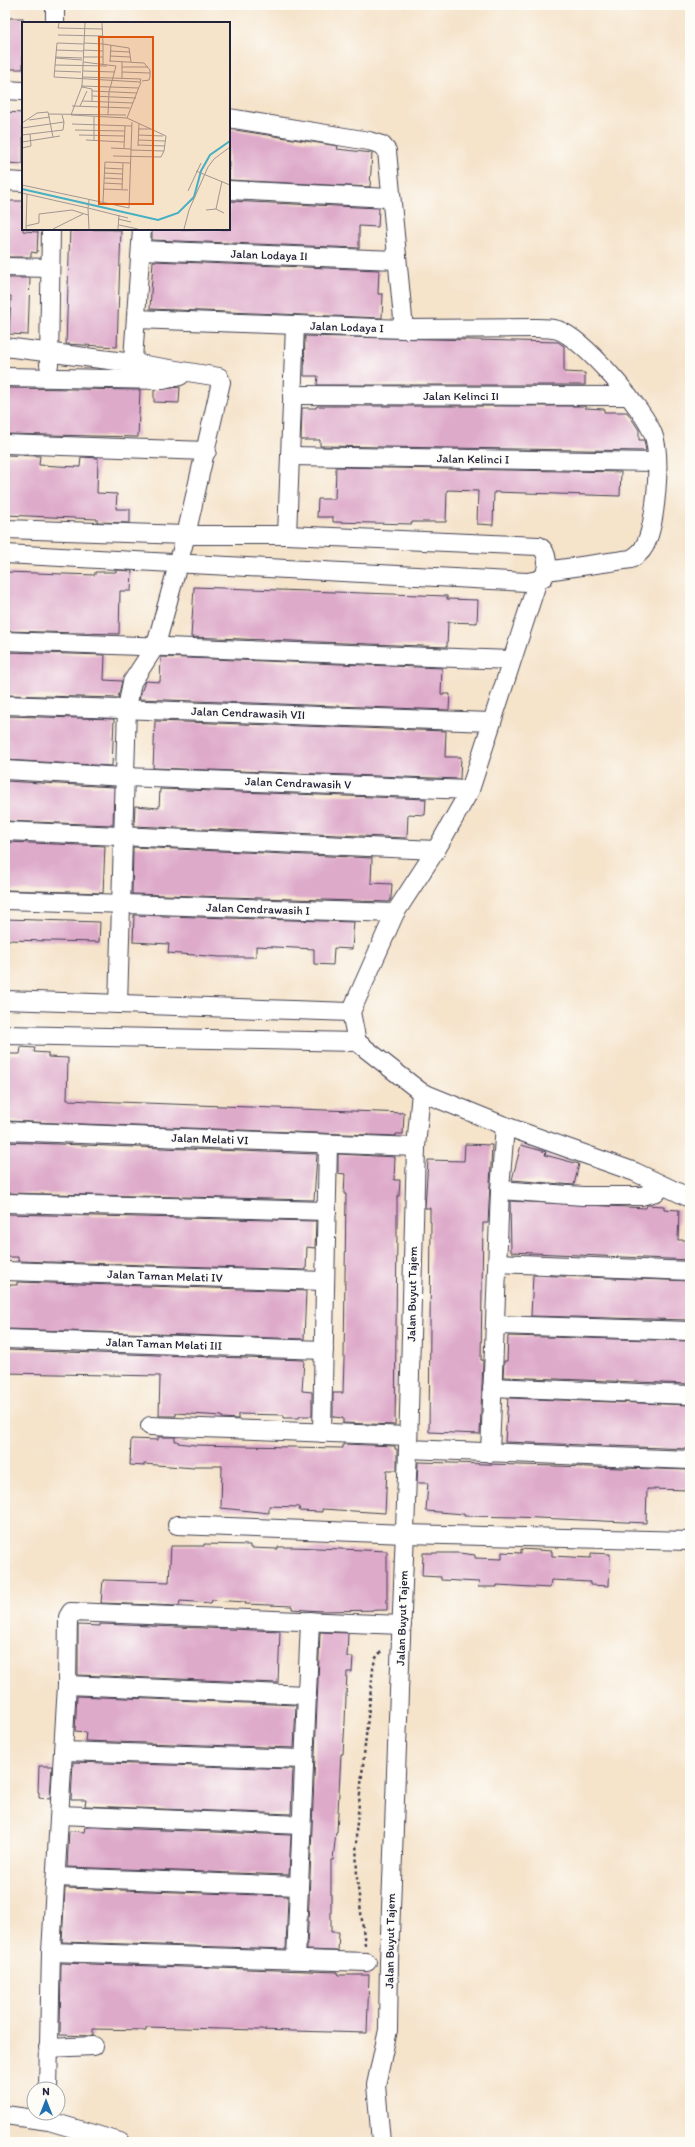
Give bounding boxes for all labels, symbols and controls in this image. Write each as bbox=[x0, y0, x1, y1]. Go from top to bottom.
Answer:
inset map bbox=[22, 22, 230, 230]
street label: Jalan Lodaya II bbox=[230, 247, 308, 263]
street label: Jalan Lodaya I bbox=[310, 319, 384, 335]
street label: Jalan Kelinci II bbox=[423, 389, 499, 403]
street label: Jalan Kelinci I bbox=[437, 451, 509, 467]
street label: Jalan Cendrawasih VII bbox=[191, 704, 305, 722]
street label: Jalan Cendrawasih V bbox=[245, 774, 351, 792]
street label: Jalan Cendrawasih I bbox=[206, 900, 310, 918]
street label: Jalan Melati VI bbox=[171, 1131, 249, 1147]
street label: Jalan Buyut Tajem bbox=[404, 1246, 420, 1342]
street label: Jalan Taman Melati IV bbox=[107, 1267, 223, 1285]
street label: Jalan Taman Melati III bbox=[106, 1335, 222, 1353]
street label: Jalan Buyut Tajem bbox=[393, 1570, 411, 1666]
street label: Jalan Buyut Tajem bbox=[382, 1893, 398, 1989]
north arrow bbox=[26, 2081, 66, 2121]
text: N bbox=[42, 2085, 50, 2098]

